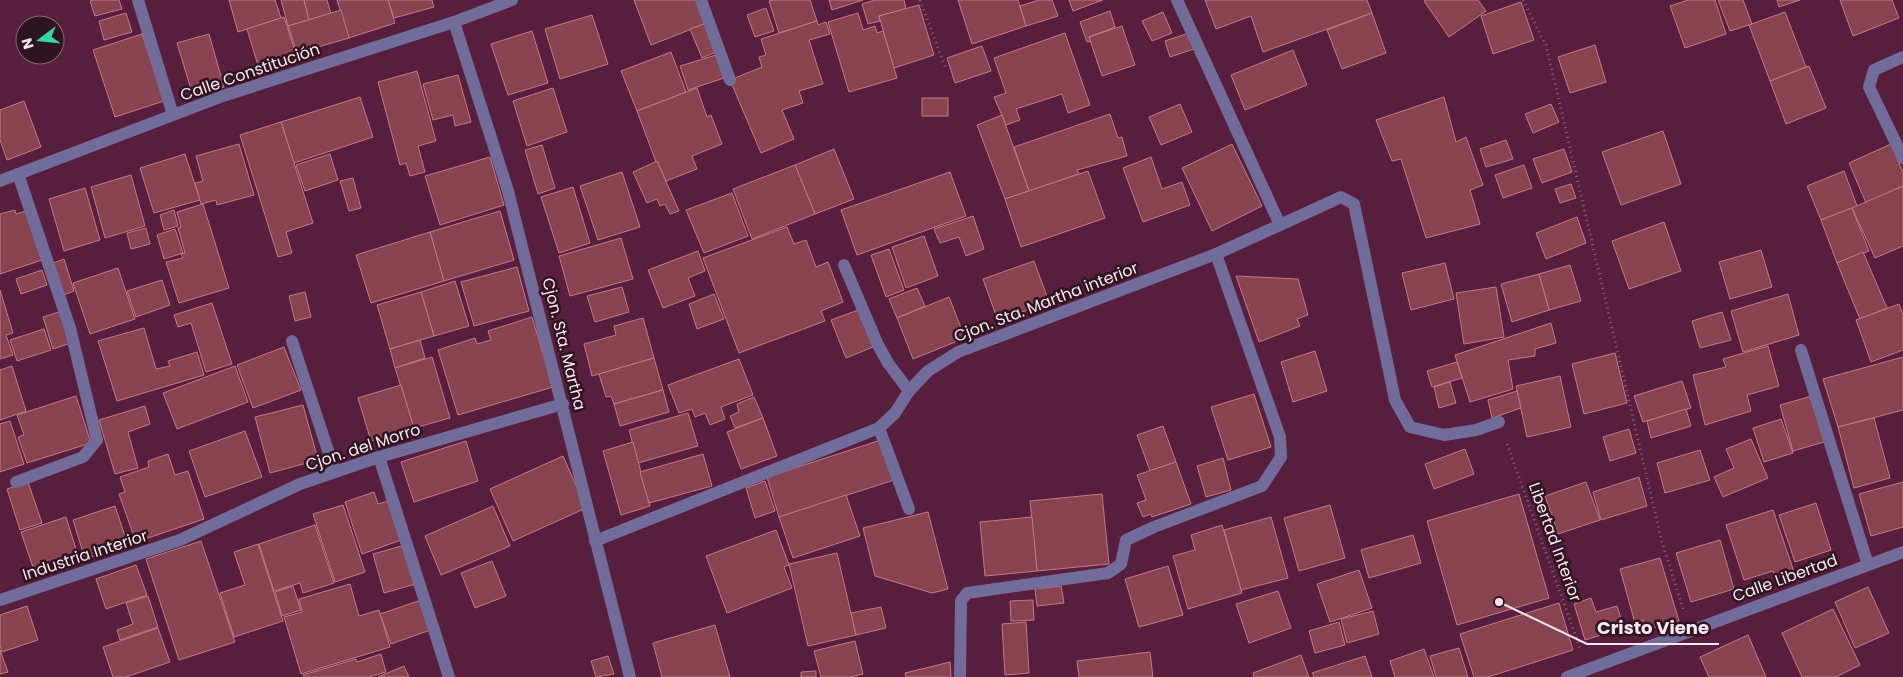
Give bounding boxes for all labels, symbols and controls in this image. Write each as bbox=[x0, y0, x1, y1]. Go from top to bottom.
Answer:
north arrow bbox=[15, 15, 65, 65]
text: N bbox=[16, 36, 39, 51]
street label: Calle Constitución bbox=[177, 37, 323, 107]
street label: Cjon. Sta. Martha interior bbox=[950, 256, 1142, 348]
street label: Cjon. Sta. Martha bbox=[536, 275, 592, 413]
street label: Cjon. del Morro bbox=[303, 418, 423, 476]
street label: Libertad Interior bbox=[1523, 479, 1587, 605]
street label: Industria Interior bbox=[19, 524, 151, 586]
street label: Calle Libertad bbox=[1729, 548, 1841, 608]
callout: Cristo Viene bbox=[1587, 611, 1719, 644]
text: Cristo Viene bbox=[1597, 615, 1709, 640]

